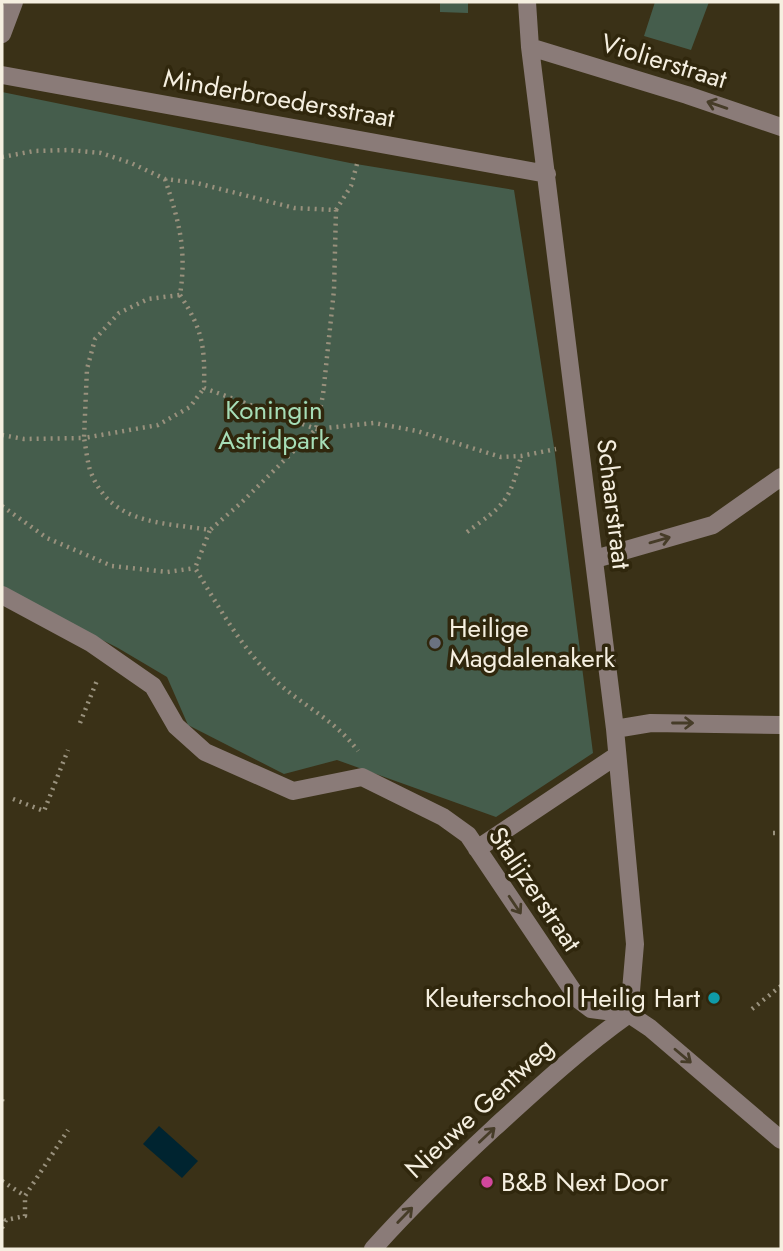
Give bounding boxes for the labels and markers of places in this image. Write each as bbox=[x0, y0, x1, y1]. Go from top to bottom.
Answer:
place label: Heilige Magdalenakerk bbox=[449, 609, 616, 677]
marker: Heilige Magdalenakerk bbox=[427, 635, 443, 651]
place label: Kleuterschool Heilig Hart bbox=[425, 979, 701, 1017]
marker: Kleuterschool Heilig Hart bbox=[706, 990, 722, 1006]
place label: B&B Next Door bbox=[501, 1163, 669, 1201]
marker: B&B Next Door bbox=[479, 1174, 495, 1190]

